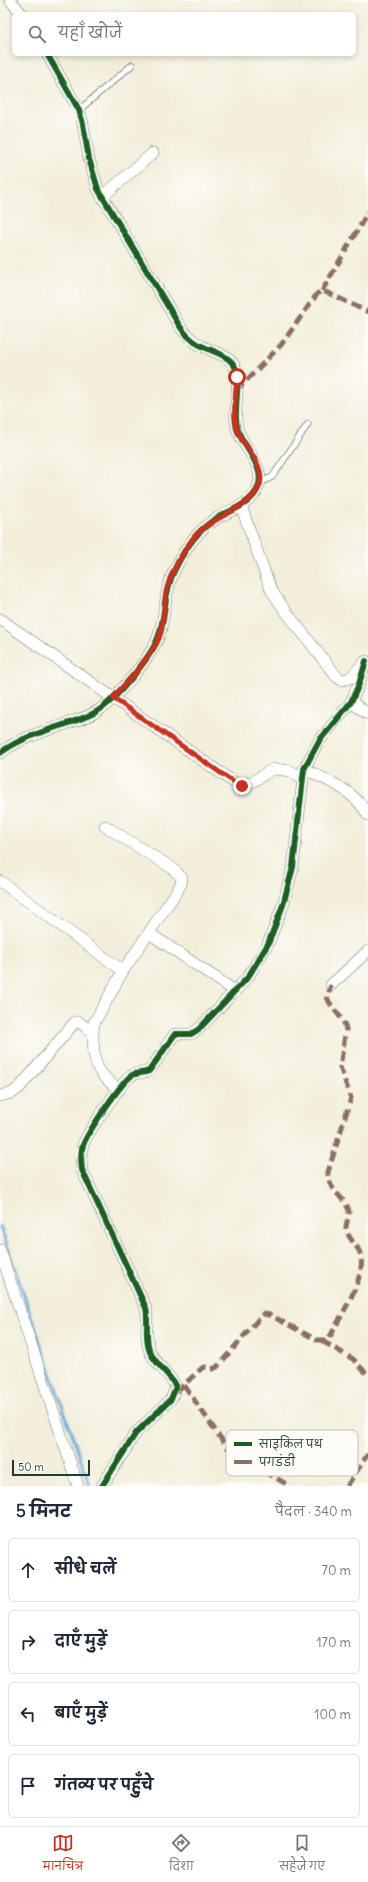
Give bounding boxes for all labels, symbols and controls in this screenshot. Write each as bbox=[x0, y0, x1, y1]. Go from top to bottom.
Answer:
search box bbox=[12, 12, 356, 56]
icon: search bbox=[26, 23, 48, 45]
text: यहाँ खोजें bbox=[58, 23, 122, 42]
route start bbox=[228, 368, 246, 386]
route end bbox=[233, 777, 251, 795]
legend bbox=[226, 1430, 358, 1476]
text: साइकिल पथ bbox=[258, 1435, 324, 1451]
text: पगडंडी bbox=[258, 1453, 296, 1469]
scale bar bbox=[12, 1458, 90, 1477]
text: 50 m bbox=[18, 1460, 44, 1474]
text: 5 मिनट bbox=[16, 1500, 71, 1522]
text: पैदल · 340 m bbox=[275, 1503, 352, 1520]
icon: ahead bbox=[17, 1559, 39, 1581]
text: सीधे चलें bbox=[55, 1559, 116, 1578]
text: 70 m bbox=[322, 1562, 351, 1579]
icon: right bbox=[17, 1631, 39, 1653]
text: दाएँ मुड़ें bbox=[55, 1631, 107, 1650]
text: 170 m bbox=[316, 1634, 351, 1651]
icon: left bbox=[17, 1703, 39, 1725]
text: बाएँ मुड़ें bbox=[55, 1703, 107, 1722]
text: 100 m bbox=[314, 1706, 351, 1723]
icon: arrive bbox=[17, 1775, 39, 1797]
text: गंतव्य पर पहुँचे bbox=[55, 1775, 153, 1794]
tab: मानचित्र bbox=[43, 1832, 83, 1878]
tab: दिशा bbox=[169, 1832, 194, 1878]
tab: सहेजे गए bbox=[280, 1832, 325, 1878]

